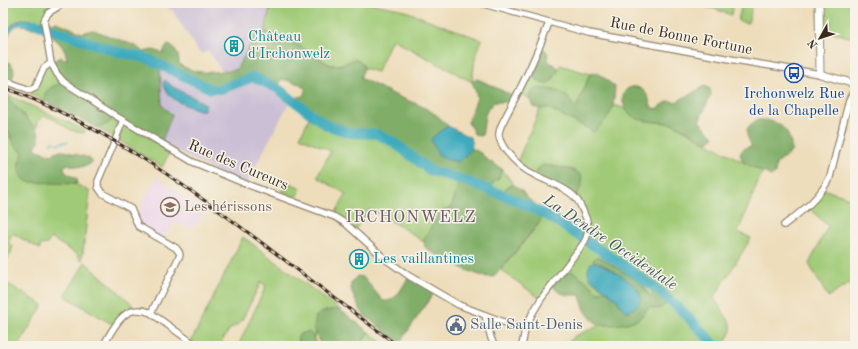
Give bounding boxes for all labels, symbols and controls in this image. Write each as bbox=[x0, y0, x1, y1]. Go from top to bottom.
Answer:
street label: Rue de Bonne Fortune bbox=[609, 16, 754, 58]
north arrow bbox=[800, 18, 840, 58]
place label: Château d'Irchonwelz bbox=[248, 30, 330, 62]
building icon: Château d'Irchonwelz bbox=[223, 35, 245, 57]
text: N bbox=[806, 36, 820, 50]
bus stop icon: Irchonwelz Rue de la Chapelle bbox=[783, 62, 805, 84]
place label: Irchonwelz Rue de la Chapelle bbox=[744, 87, 844, 119]
street label: Rue des Cureurs bbox=[186, 138, 290, 194]
water label: La Dendre Occidentale bbox=[539, 192, 680, 294]
school or university icon: Les hérissons bbox=[159, 196, 181, 218]
place label: Les hérissons bbox=[184, 200, 272, 215]
district label: IRCHONWELZ bbox=[345, 209, 477, 226]
building icon: Les vaillantines bbox=[348, 248, 370, 270]
place label: Les vaillantines bbox=[373, 252, 474, 267]
public building icon: Salle Saint-Denis bbox=[445, 314, 467, 336]
place label: Salle Saint-Denis bbox=[470, 318, 583, 333]

